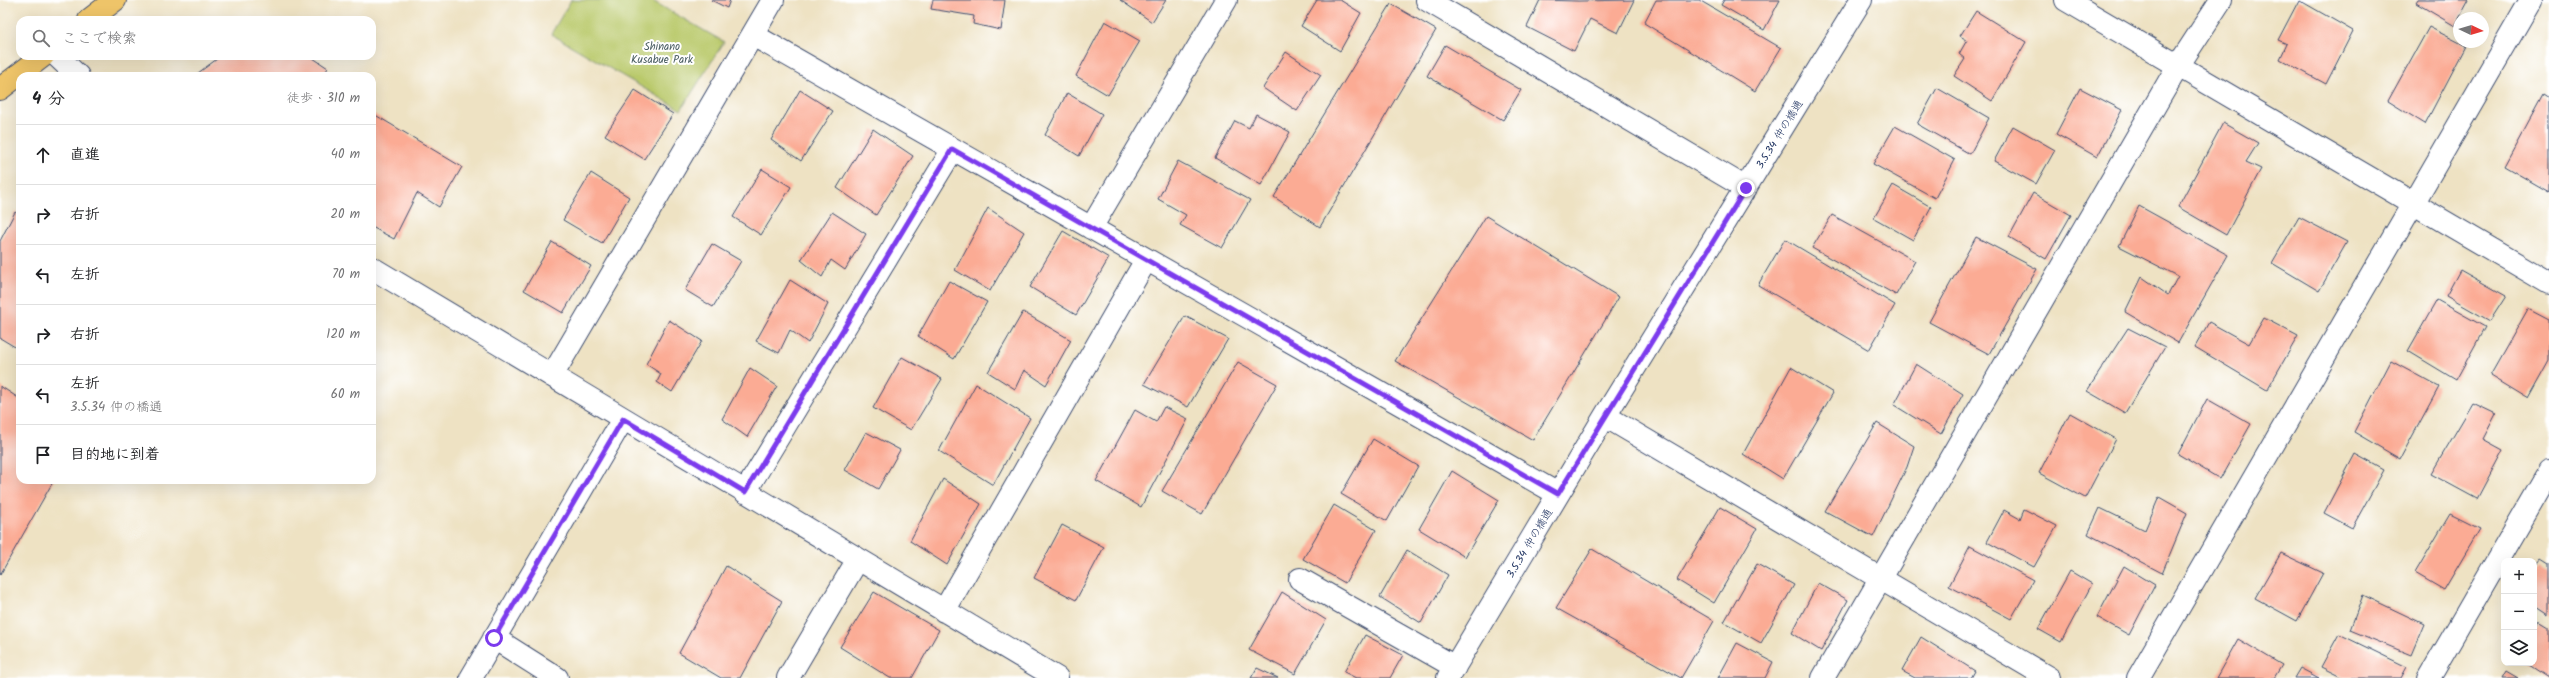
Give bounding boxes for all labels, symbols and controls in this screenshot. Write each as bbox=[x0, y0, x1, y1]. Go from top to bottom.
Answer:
north arrow bbox=[2453, 12, 2489, 48]
search box bbox=[16, 16, 376, 60]
icon: search bbox=[30, 27, 52, 49]
text: ここで検索 bbox=[62, 27, 137, 51]
park label: Shinano Kusabue Park bbox=[631, 38, 694, 69]
text: 4 分 bbox=[32, 86, 65, 113]
text: 徒歩 · 310 m bbox=[287, 88, 360, 109]
street label: 3.5.34 仲の橋通 bbox=[1752, 97, 1808, 172]
text: 直進 bbox=[70, 143, 100, 167]
icon: ahead bbox=[32, 144, 54, 166]
text: 40 m bbox=[331, 144, 360, 165]
route end bbox=[1737, 179, 1755, 197]
text: 右折 bbox=[70, 203, 100, 227]
icon: right bbox=[32, 204, 54, 226]
text: 20 m bbox=[330, 204, 360, 225]
text: 左折 bbox=[70, 263, 100, 287]
icon: left bbox=[32, 264, 54, 286]
text: 70 m bbox=[332, 264, 360, 285]
text: 右折 bbox=[70, 323, 100, 347]
icon: right bbox=[32, 324, 54, 346]
text: 120 m bbox=[326, 324, 360, 345]
text: 左折 bbox=[70, 372, 100, 396]
icon: left bbox=[32, 384, 54, 406]
text: 60 m bbox=[331, 384, 360, 405]
text: 3.5.34 仲の橋通 bbox=[70, 397, 162, 418]
text: 目的地に到着 bbox=[70, 443, 160, 467]
icon: arrive bbox=[32, 444, 54, 466]
street label: 3.5.34 仲の橋通 bbox=[1502, 505, 1558, 582]
map controls bbox=[2501, 558, 2537, 666]
button: + bbox=[2501, 558, 2537, 594]
button: − bbox=[2501, 594, 2537, 630]
route start bbox=[485, 629, 503, 647]
button: layers bbox=[2501, 630, 2537, 666]

